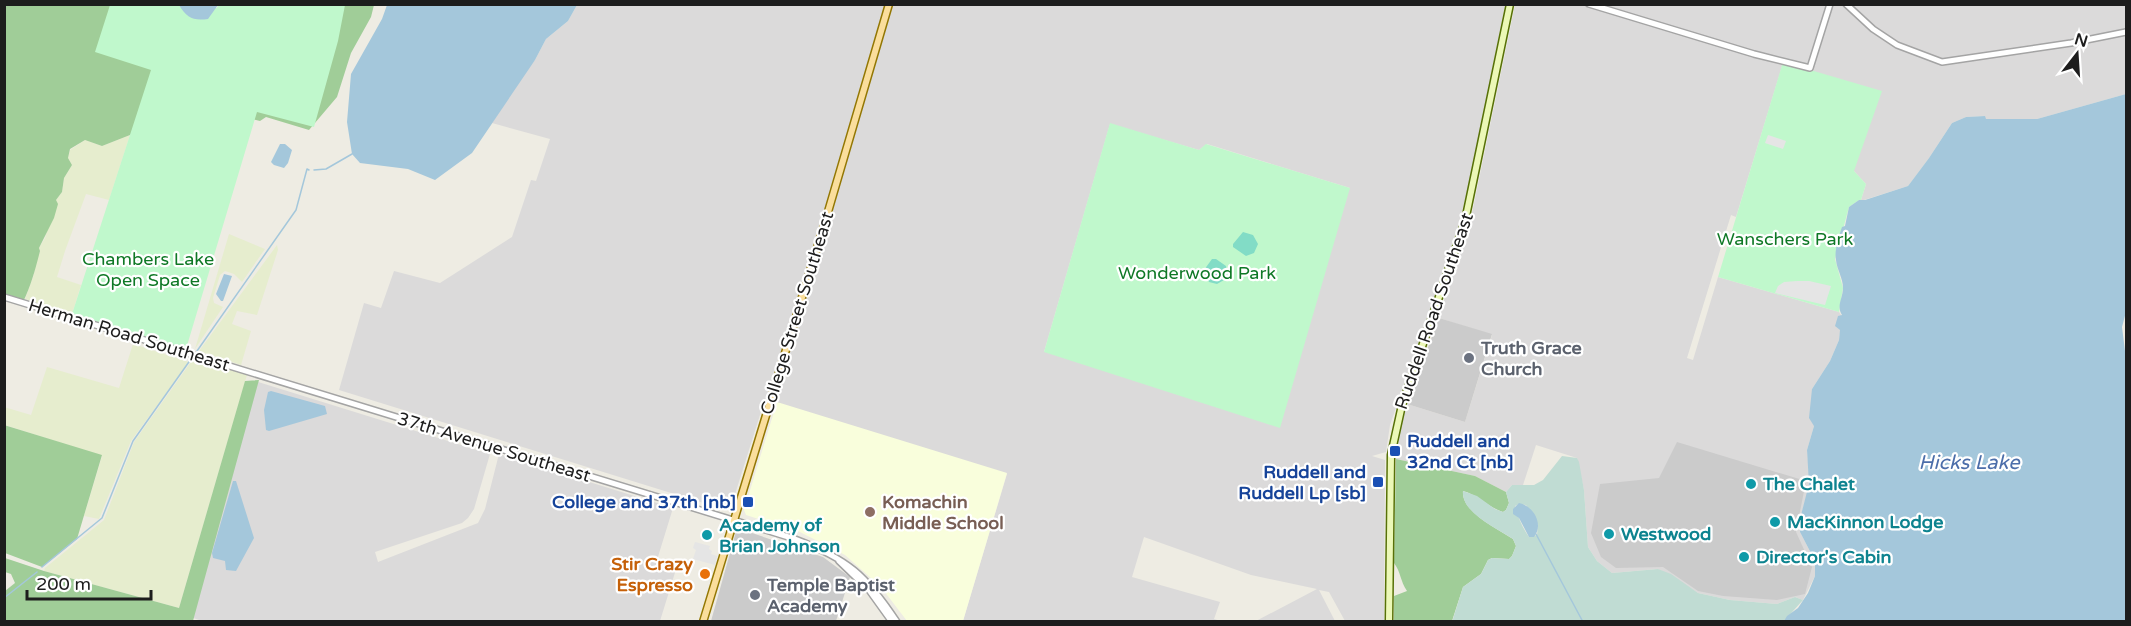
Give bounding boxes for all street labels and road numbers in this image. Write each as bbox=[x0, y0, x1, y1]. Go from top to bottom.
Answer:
street label: College Street Southeast bbox=[756, 209, 838, 417]
street label: Ruddell Road Southeast bbox=[1390, 210, 1478, 412]
street label: Herman Road Southeast bbox=[26, 294, 232, 376]
street label: 37th Avenue Southeast bbox=[395, 407, 593, 487]

